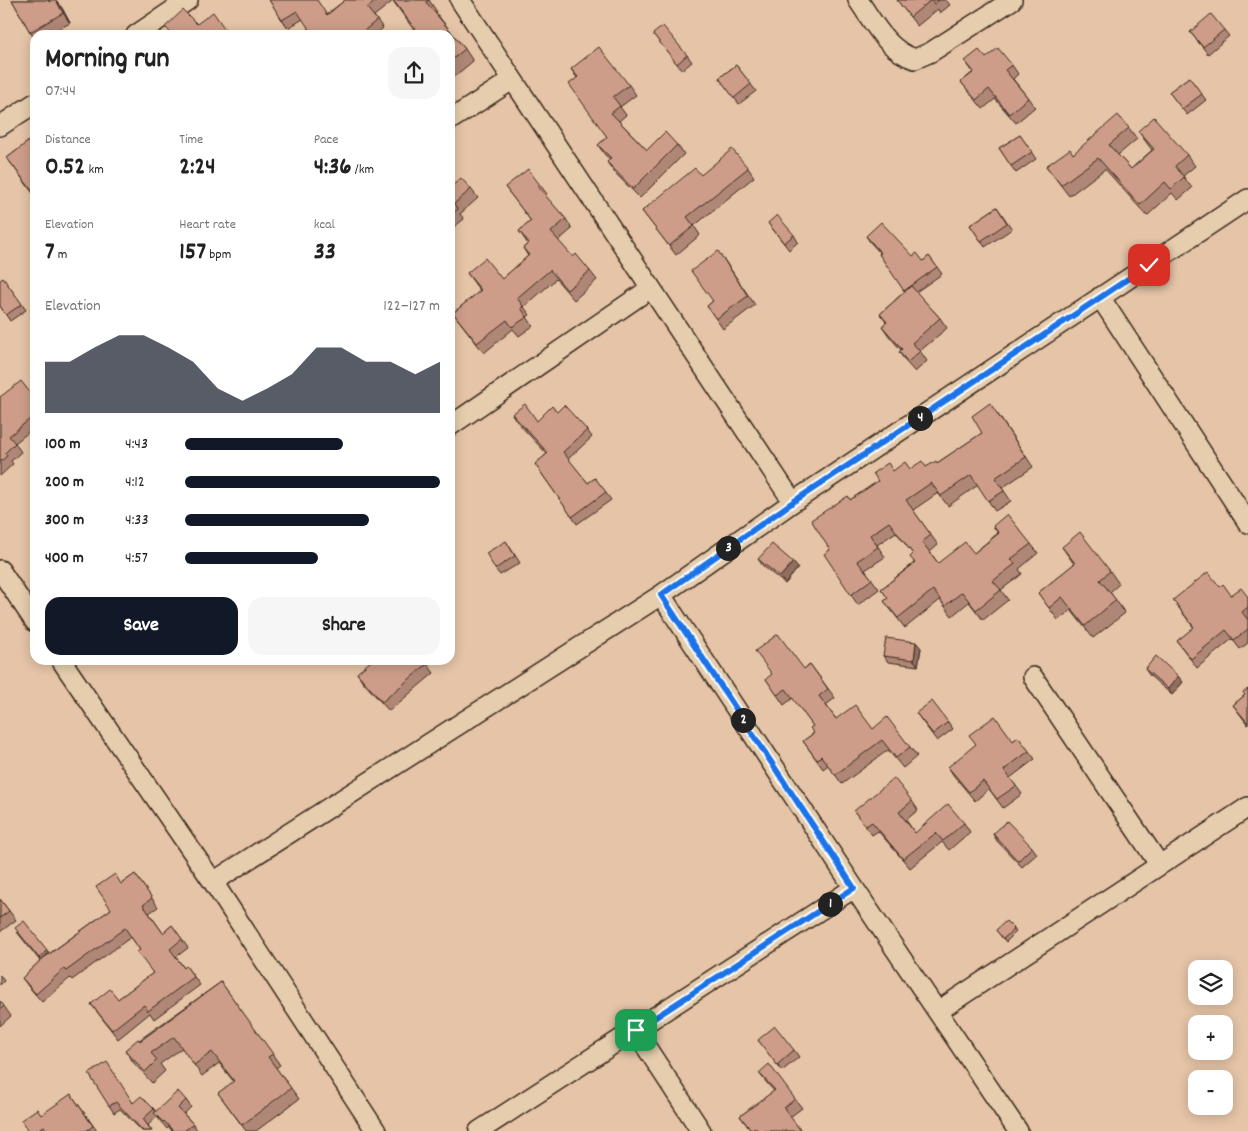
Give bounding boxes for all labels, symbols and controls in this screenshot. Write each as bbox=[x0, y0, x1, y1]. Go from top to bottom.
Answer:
text: Morning run bbox=[45, 41, 169, 81]
button: share bbox=[388, 47, 440, 99]
text: 07:44 bbox=[45, 80, 76, 103]
text: Distance bbox=[45, 130, 91, 150]
text: Time bbox=[179, 130, 203, 150]
text: Pace bbox=[314, 130, 338, 150]
text: 0.52 bbox=[45, 150, 85, 186]
text: 2:24 bbox=[179, 150, 216, 186]
text: 4:36 bbox=[314, 150, 352, 186]
text: km bbox=[85, 160, 104, 180]
text: /km bbox=[352, 160, 374, 180]
text: Elevation bbox=[45, 215, 94, 235]
text: Heart rate bbox=[179, 215, 236, 235]
text: kcal bbox=[314, 215, 335, 235]
text: 7 bbox=[45, 235, 55, 271]
text: 157 bbox=[179, 235, 206, 271]
text: 33 bbox=[314, 235, 336, 271]
pin bbox=[1128, 244, 1170, 286]
text: m bbox=[55, 245, 67, 265]
text: bpm bbox=[206, 245, 231, 265]
icon: check bbox=[1135, 251, 1163, 279]
text: Elevation bbox=[45, 295, 101, 318]
text: 122–127 m bbox=[383, 295, 440, 318]
pin: 4 bbox=[908, 406, 932, 430]
text: 4 bbox=[918, 408, 923, 428]
text: 100 m bbox=[45, 433, 81, 456]
text: 4:43 bbox=[125, 433, 148, 456]
text: 200 m bbox=[45, 471, 84, 494]
text: 4:12 bbox=[125, 471, 145, 494]
text: 300 m bbox=[45, 509, 84, 532]
text: 4:33 bbox=[125, 509, 149, 532]
pin: 3 bbox=[716, 536, 740, 560]
text: 3 bbox=[725, 538, 732, 558]
text: 400 m bbox=[45, 547, 84, 570]
text: 4:57 bbox=[125, 547, 148, 570]
button: Save bbox=[45, 597, 238, 655]
button: Share bbox=[248, 597, 440, 655]
pin: 2 bbox=[730, 708, 756, 732]
text: 2 bbox=[740, 710, 747, 730]
pin: 1 bbox=[818, 892, 842, 916]
text: 1 bbox=[829, 894, 832, 914]
map controls bbox=[1188, 960, 1233, 1115]
button: layers bbox=[1188, 960, 1233, 1005]
pin bbox=[615, 1009, 657, 1051]
button: + bbox=[1188, 1015, 1233, 1060]
icon: arrive bbox=[622, 1016, 650, 1044]
button: − bbox=[1188, 1070, 1233, 1115]

